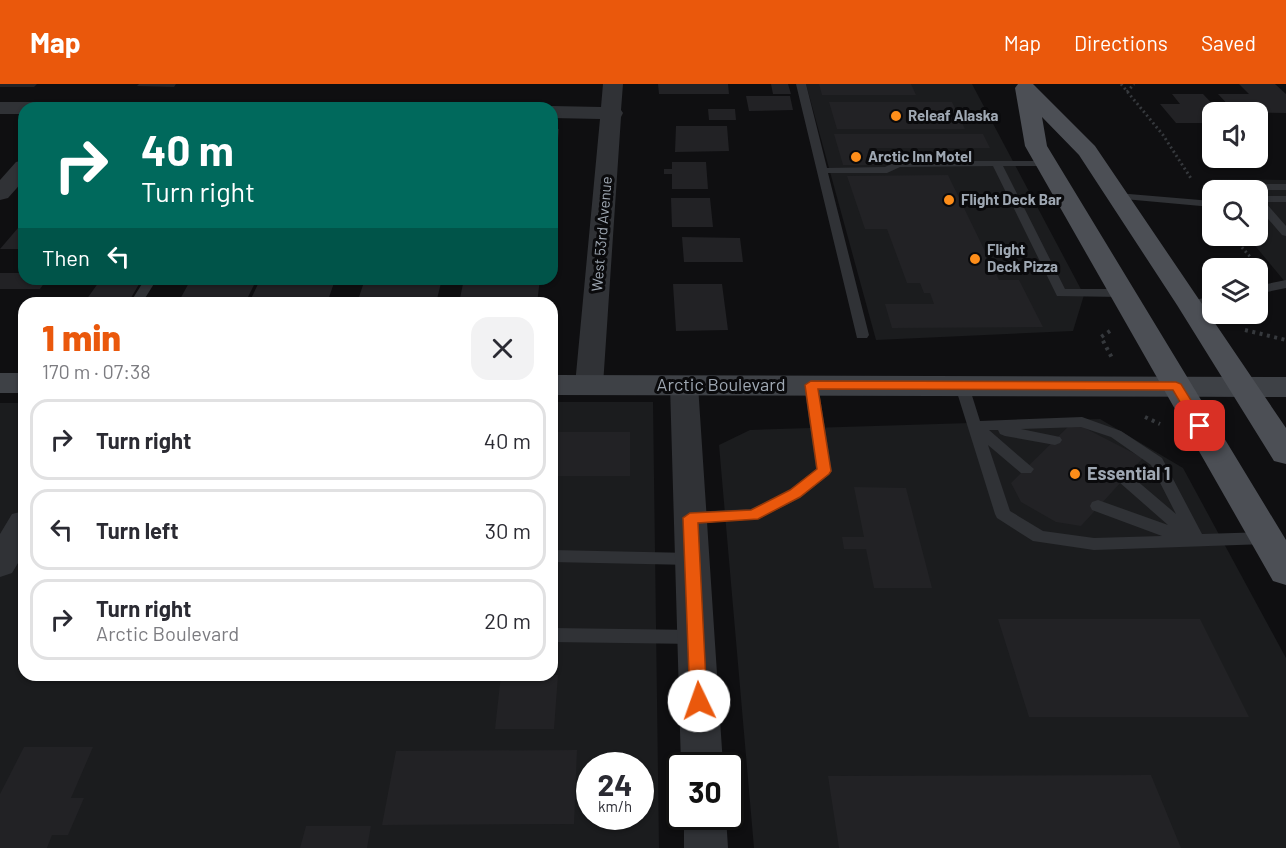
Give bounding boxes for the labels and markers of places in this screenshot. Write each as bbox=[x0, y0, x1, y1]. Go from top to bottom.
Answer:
place label: Releaf Alaska bbox=[908, 106, 998, 124]
marker: Releaf Alaska bbox=[889, 109, 903, 123]
place label: Arctic Inn Motel bbox=[868, 147, 972, 165]
marker: Arctic Inn Motel bbox=[849, 150, 863, 164]
place label: Flight Deck Bar bbox=[961, 190, 1062, 208]
marker: Flight Deck Bar bbox=[942, 193, 956, 207]
place label: Flight Deck Pizza bbox=[987, 240, 1058, 275]
marker: Flight Deck Pizza bbox=[968, 252, 982, 266]
pin bbox=[1174, 400, 1225, 451]
place label: Essential 1 bbox=[1087, 462, 1170, 484]
marker: Essential 1 bbox=[1068, 467, 1082, 481]

